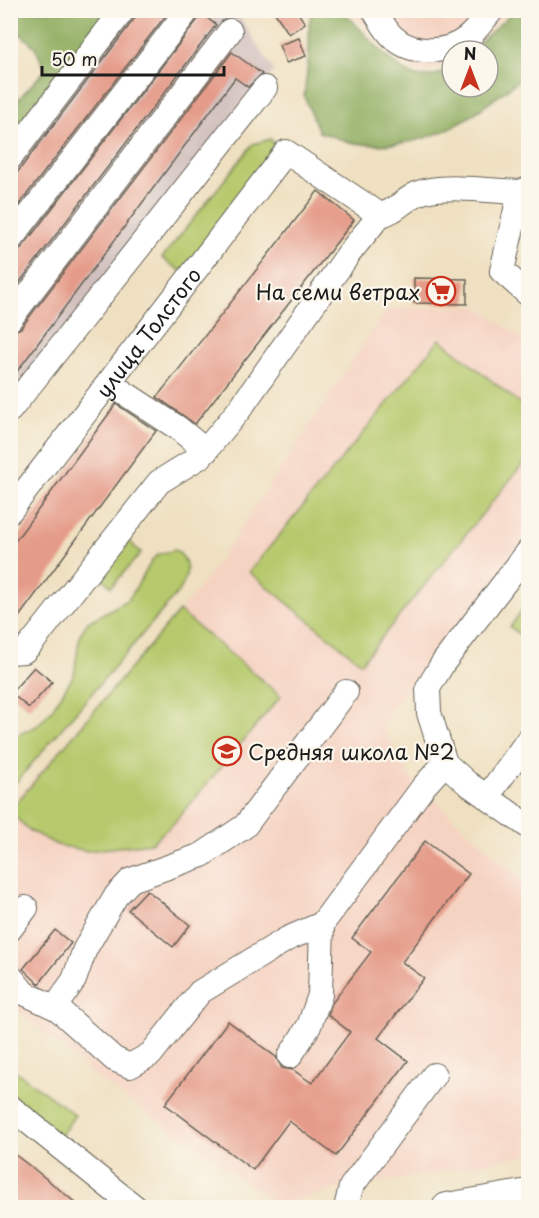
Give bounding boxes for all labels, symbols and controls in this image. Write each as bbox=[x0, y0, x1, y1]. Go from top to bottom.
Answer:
scale bar bbox=[42, 39, 224, 77]
north arrow bbox=[440, 39, 500, 99]
text: N bbox=[464, 41, 476, 65]
text: 50 m bbox=[51, 45, 98, 72]
street label: улица Толстого bbox=[87, 260, 208, 404]
place label: На семи ветрах bbox=[256, 275, 420, 307]
supermarket icon: На семи ветрах bbox=[425, 275, 457, 307]
school or university icon: Средняя школа №2 bbox=[211, 735, 243, 767]
place label: Средняя школа №2 bbox=[248, 735, 455, 767]

